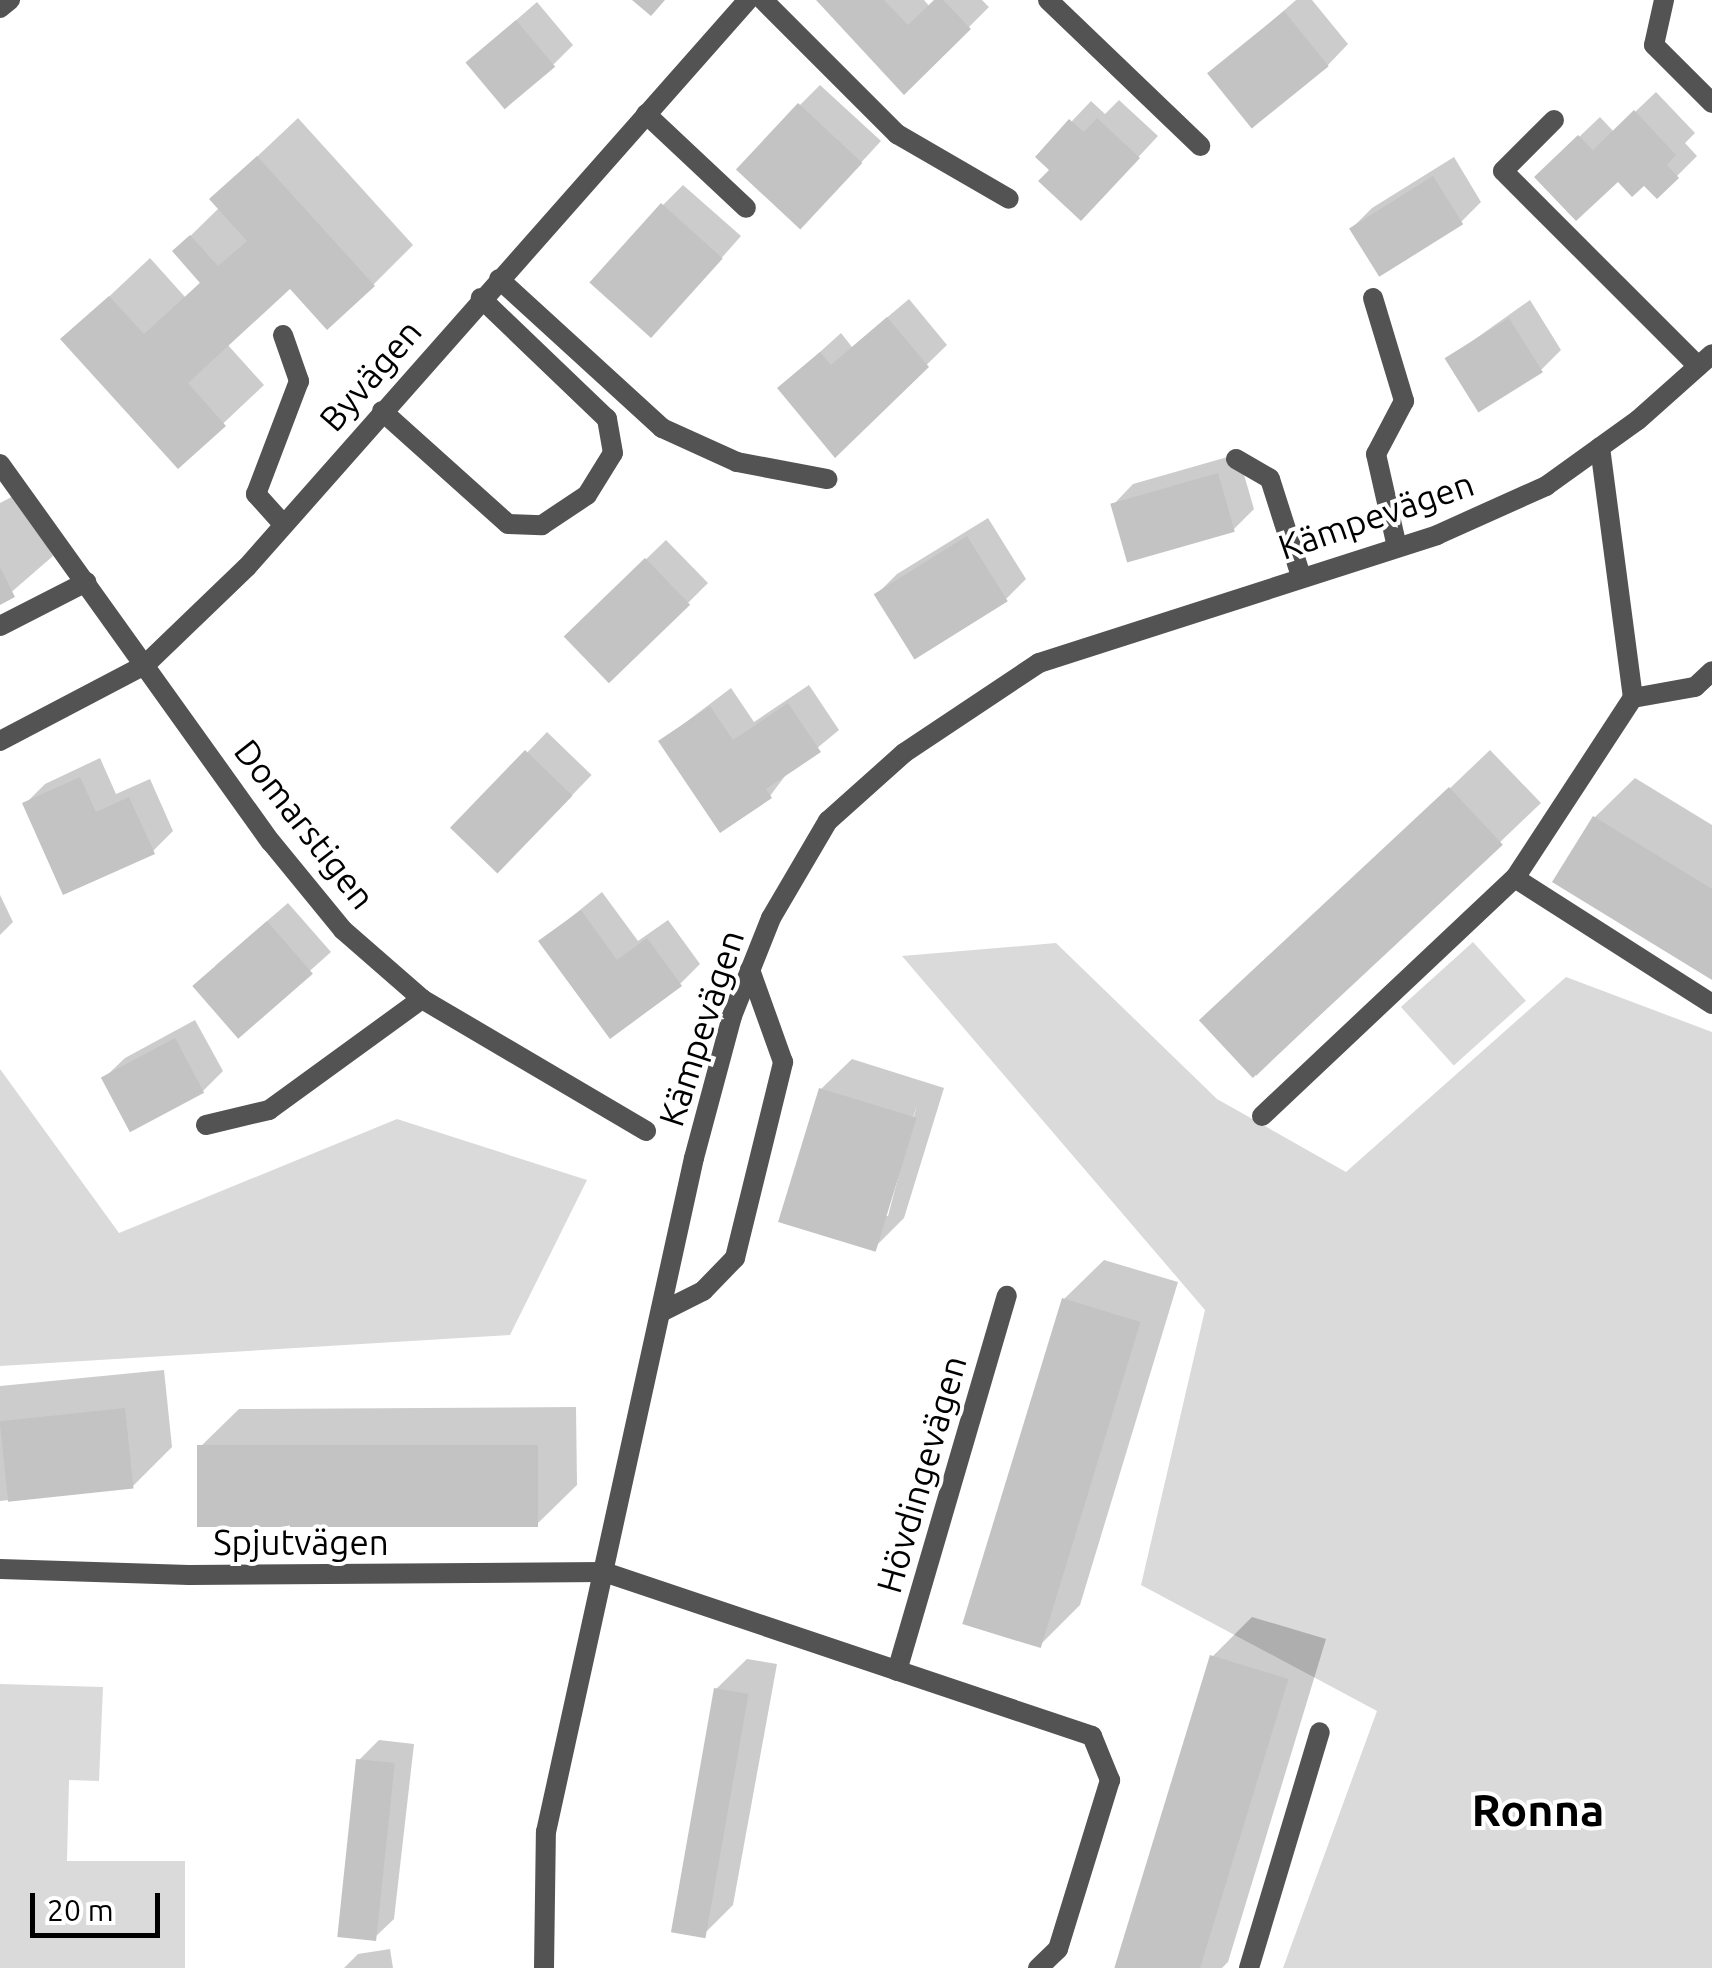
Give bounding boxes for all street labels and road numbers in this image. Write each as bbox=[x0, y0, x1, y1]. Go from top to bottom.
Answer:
street label: Byvägen bbox=[310, 311, 430, 439]
street label: Kämpevägen bbox=[1273, 462, 1479, 568]
street label: Domarstigen bbox=[226, 731, 384, 917]
street label: Kämpevägen bbox=[650, 925, 752, 1131]
street label: Hövdingevägen bbox=[867, 1351, 975, 1597]
street label: Spjutvägen bbox=[213, 1521, 389, 1563]

